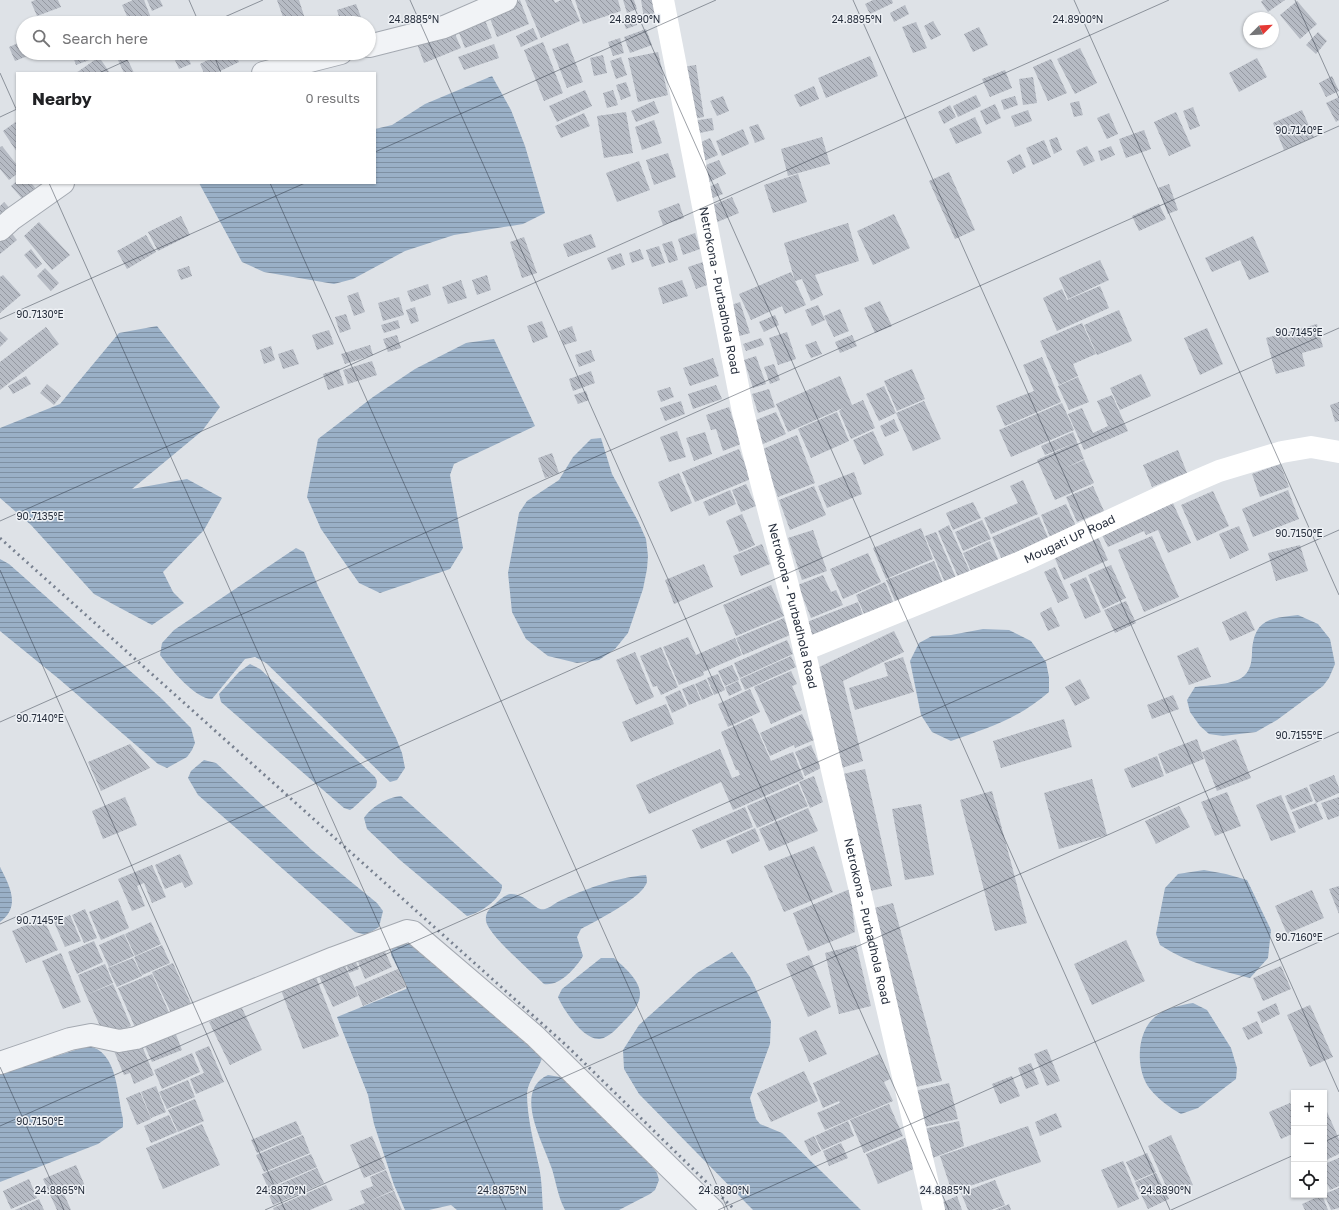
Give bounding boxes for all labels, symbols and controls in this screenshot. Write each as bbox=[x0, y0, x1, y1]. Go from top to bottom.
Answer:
north arrow bbox=[1243, 12, 1279, 48]
text: 24.8885°N bbox=[389, 13, 439, 25]
text: 24.8890°N bbox=[610, 13, 660, 25]
text: 24.8895°N bbox=[832, 13, 882, 25]
text: 24.8900°N bbox=[1053, 13, 1103, 25]
search box bbox=[16, 16, 376, 60]
icon: search bbox=[30, 27, 52, 49]
text: Search here bbox=[62, 29, 148, 47]
text: Nearby bbox=[32, 88, 92, 109]
text: 0 results bbox=[305, 90, 360, 106]
text: 90.7140°E bbox=[1275, 124, 1323, 136]
street label: Netrokona - Purbadhola Road bbox=[696, 205, 743, 375]
text: 90.7130°E bbox=[16, 308, 64, 320]
text: 90.7145°E bbox=[1275, 326, 1323, 338]
text: 90.7135°E bbox=[16, 510, 64, 522]
street label: Mougati UP Road bbox=[1022, 511, 1118, 566]
street label: Netrokona - Purbadhola Road bbox=[765, 521, 821, 690]
text: 90.7150°E bbox=[1275, 527, 1323, 539]
text: 90.7140°E bbox=[16, 712, 64, 724]
text: 90.7155°E bbox=[1276, 729, 1323, 741]
street label: Netrokona - Purbadhola Road bbox=[841, 837, 894, 1006]
text: 90.7145°E bbox=[16, 914, 64, 926]
text: 90.7160°E bbox=[1275, 931, 1323, 943]
map controls bbox=[1291, 1090, 1327, 1198]
button: + bbox=[1291, 1090, 1327, 1126]
text: 90.7150°E bbox=[16, 1115, 64, 1127]
button: − bbox=[1291, 1126, 1327, 1162]
button: locate bbox=[1291, 1162, 1327, 1198]
text: 24.8865°N bbox=[35, 1184, 85, 1196]
text: 24.8870°N bbox=[256, 1184, 306, 1196]
text: 24.8875°N bbox=[477, 1184, 527, 1196]
text: 24.8880°N bbox=[699, 1184, 749, 1196]
text: 24.8885°N bbox=[920, 1184, 970, 1196]
text: 24.8890°N bbox=[1141, 1184, 1191, 1196]

